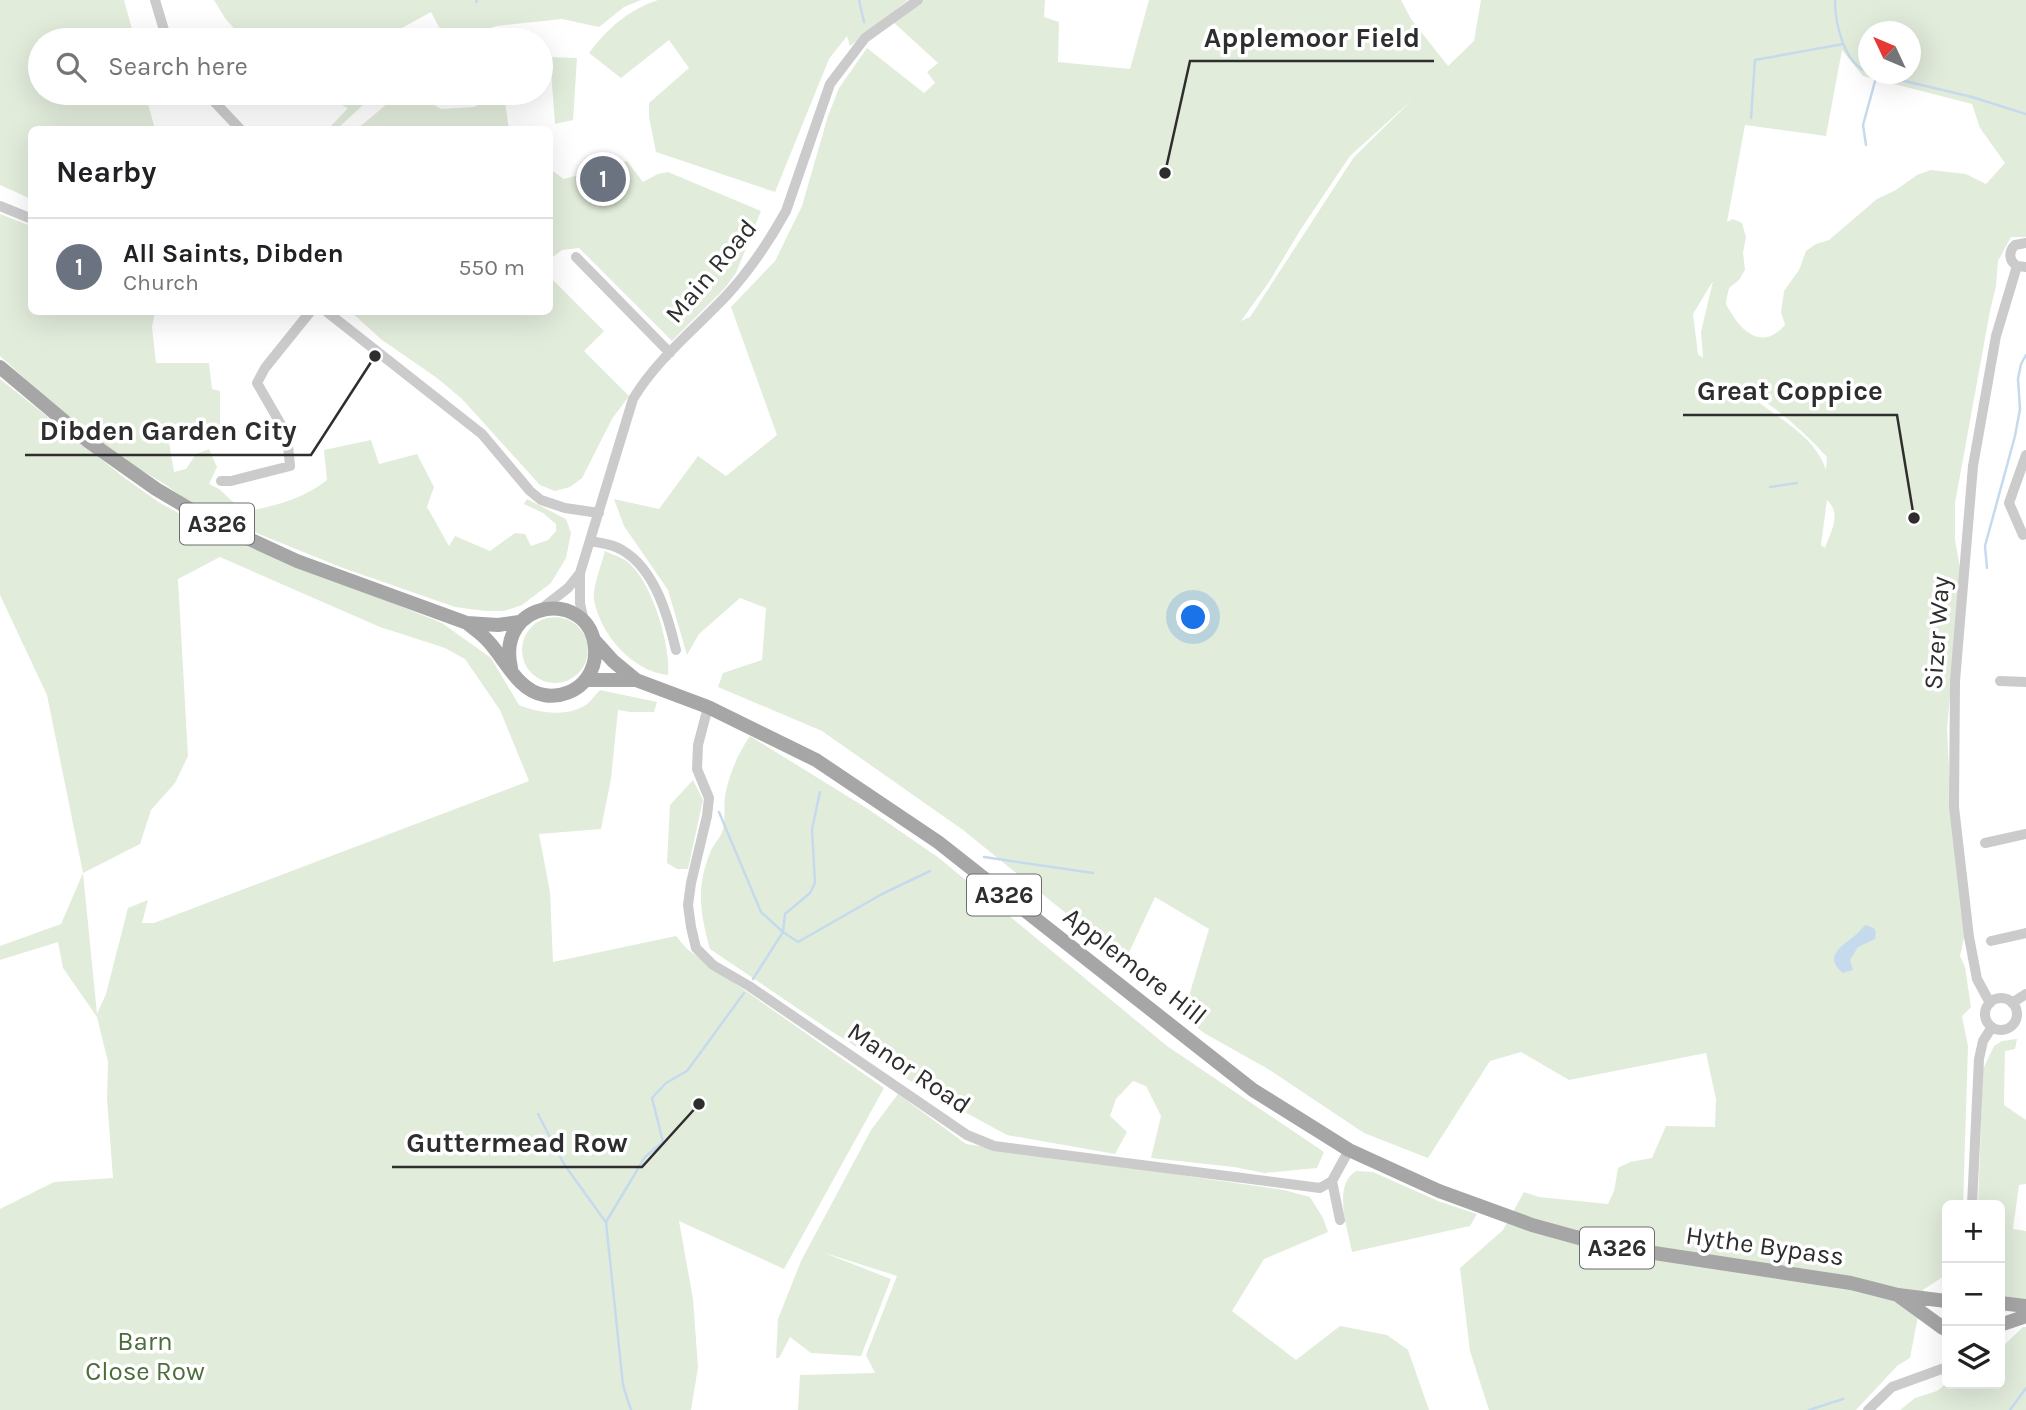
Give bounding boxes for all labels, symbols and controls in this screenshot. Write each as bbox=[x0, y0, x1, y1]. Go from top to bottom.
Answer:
callout: Applemoor Field bbox=[1190, 12, 1434, 61]
text: Applemoor Field bbox=[1204, 21, 1420, 54]
north arrow bbox=[1858, 21, 1921, 84]
search box bbox=[28, 28, 553, 105]
icon: search bbox=[52, 48, 90, 86]
text: Search here bbox=[108, 51, 248, 82]
pin: 1 bbox=[580, 153, 626, 205]
text: Nearby bbox=[56, 154, 156, 190]
street label: Main Road bbox=[659, 213, 763, 329]
text: All Saints, Dibden bbox=[123, 238, 344, 269]
text: 1 bbox=[75, 254, 83, 281]
text: 550 m bbox=[458, 254, 525, 281]
text: Church bbox=[123, 269, 199, 296]
callout: Great Coppice bbox=[1683, 366, 1897, 415]
text: Great Coppice bbox=[1697, 374, 1883, 407]
callout: Dibden Garden City bbox=[25, 406, 311, 455]
text: Dibden Garden City bbox=[39, 414, 297, 447]
road number: A326 bbox=[180, 504, 254, 544]
street label: Sizer Way bbox=[1918, 575, 1956, 691]
your location bbox=[1176, 600, 1210, 634]
road number: A326 bbox=[967, 874, 1041, 916]
street label: Applemore Hill bbox=[1057, 900, 1213, 1032]
street label: Manor Road bbox=[842, 1016, 976, 1120]
callout: Guttermead Row bbox=[392, 1118, 642, 1167]
text: Guttermead Row bbox=[406, 1126, 628, 1159]
map controls bbox=[1942, 1200, 2005, 1389]
button: + bbox=[1942, 1200, 2005, 1263]
street label: Hythe Bypass bbox=[1684, 1220, 1846, 1272]
road number: A326 bbox=[1580, 1228, 1654, 1268]
button: − bbox=[1942, 1263, 2005, 1326]
park label: Barn Close Row bbox=[85, 1326, 205, 1387]
button: layers bbox=[1942, 1326, 2005, 1389]

